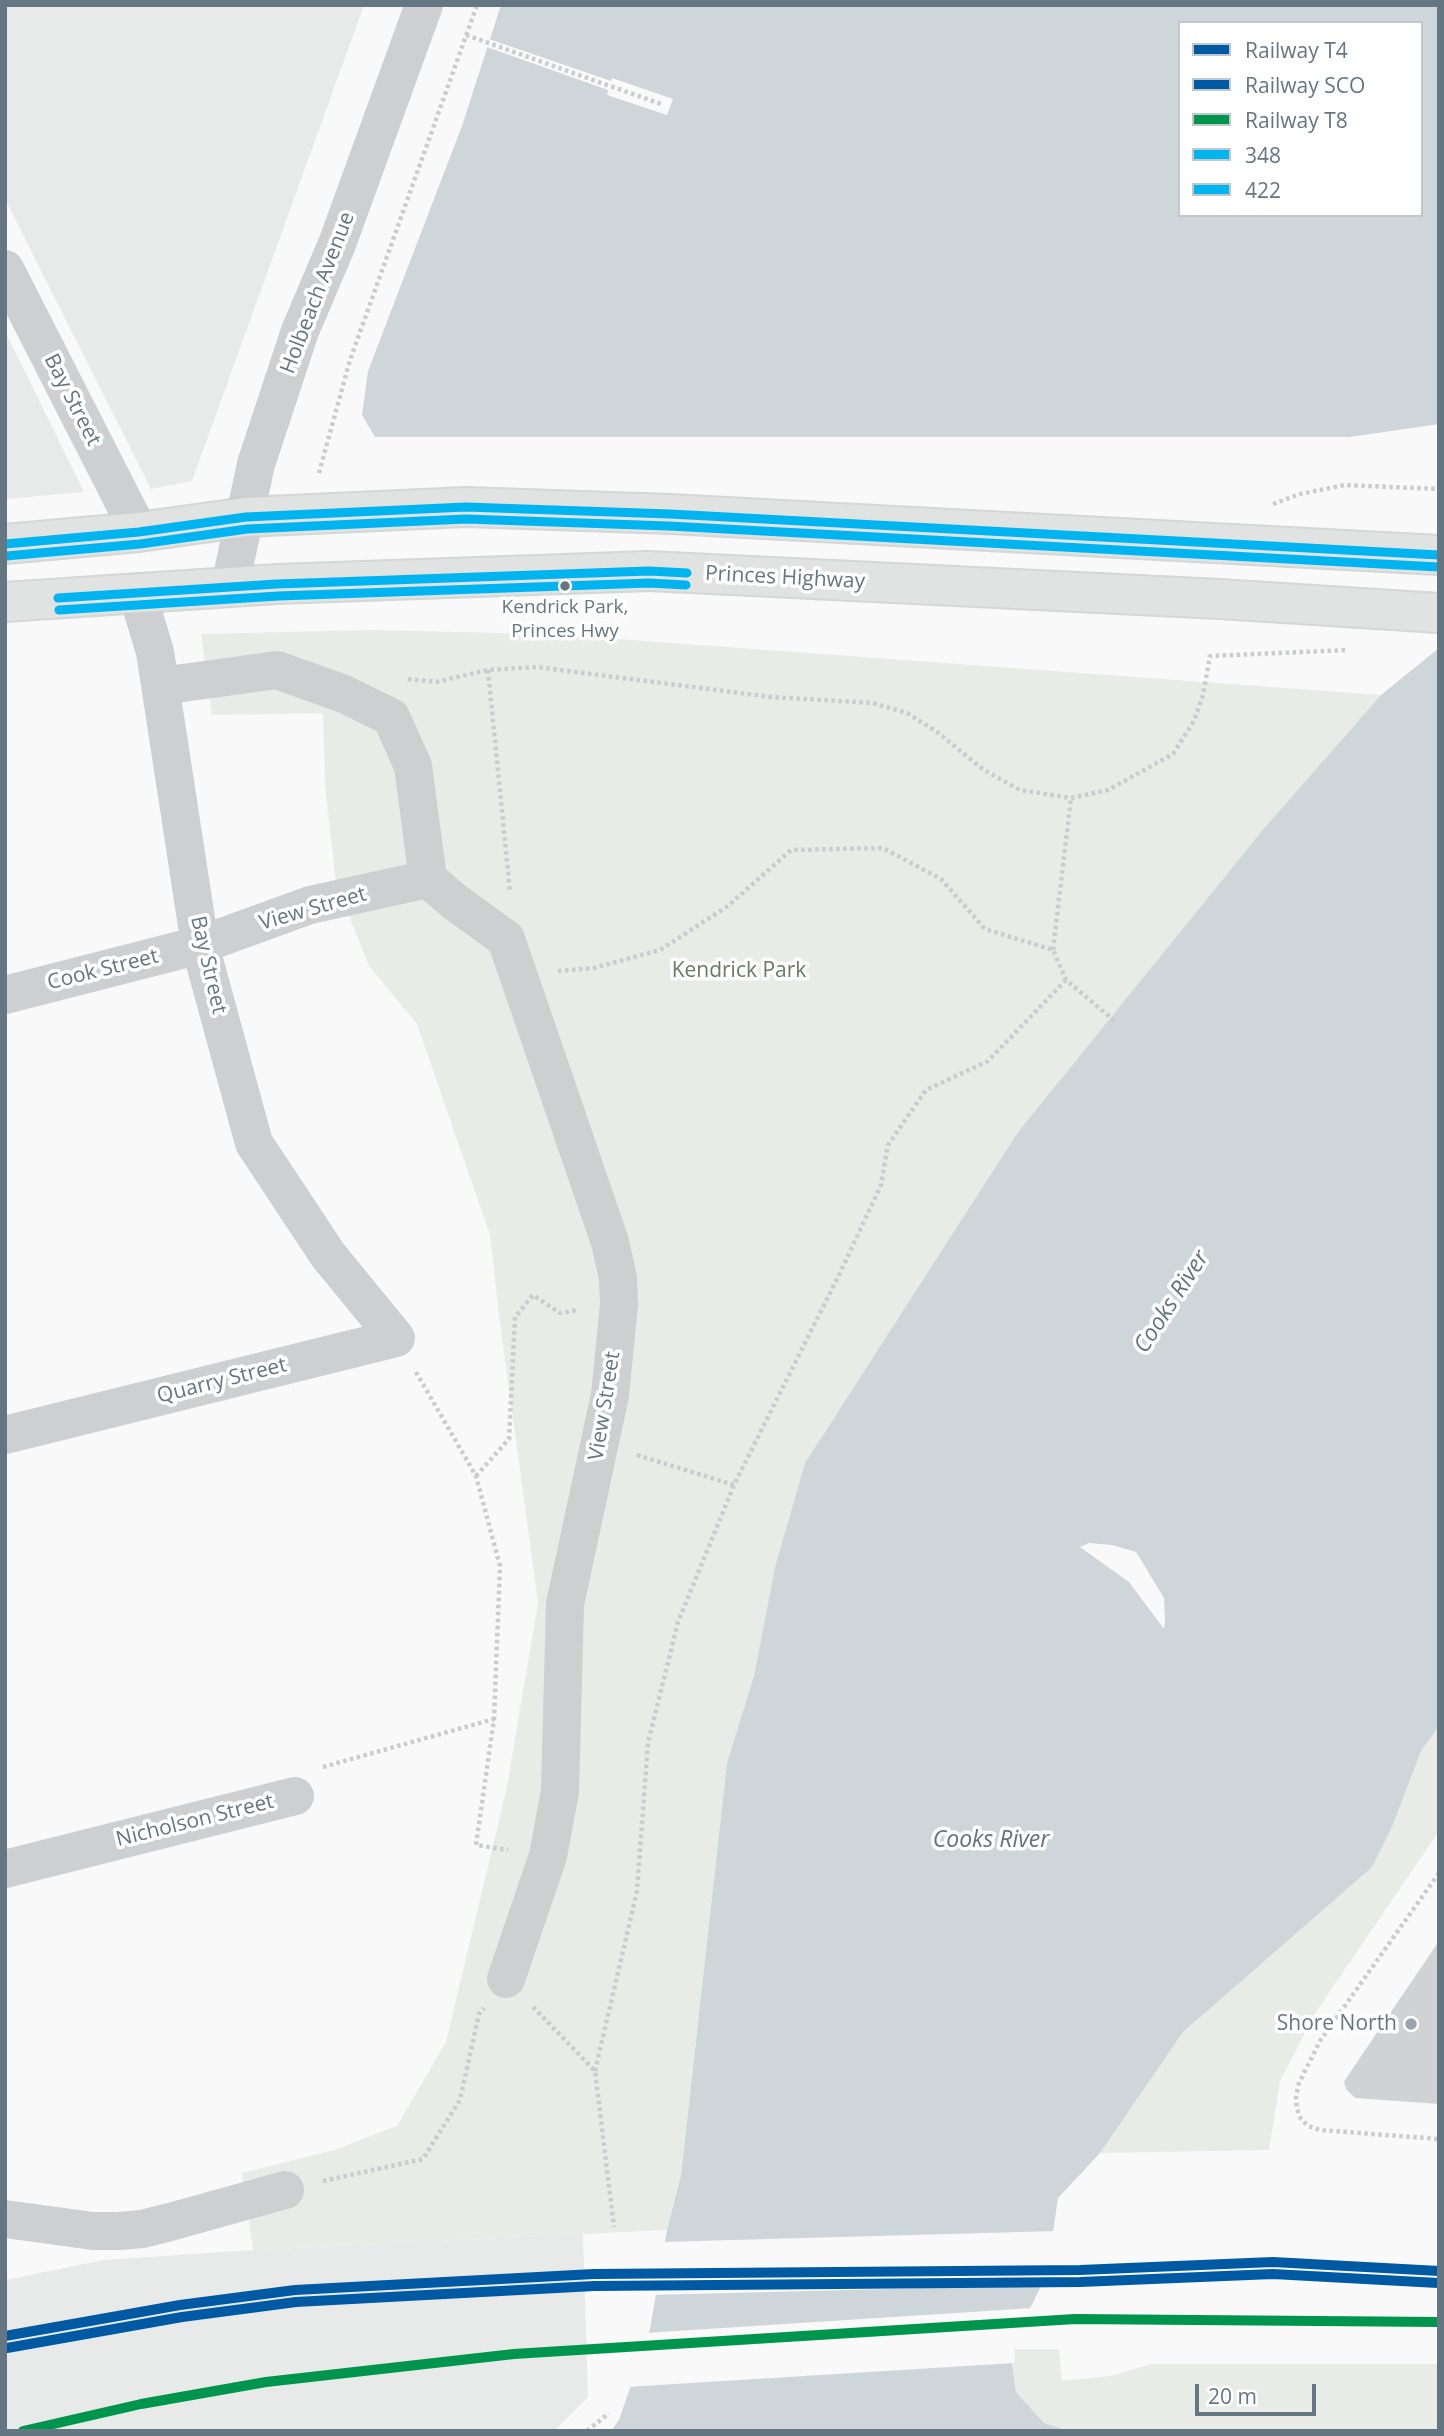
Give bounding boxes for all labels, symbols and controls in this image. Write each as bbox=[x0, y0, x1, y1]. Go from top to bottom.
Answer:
legend bbox=[1178, 21, 1423, 217]
text: Railway T4 bbox=[1245, 36, 1348, 64]
text: Railway SCO bbox=[1245, 71, 1365, 99]
text: Railway T8 bbox=[1245, 106, 1348, 134]
text: 348 bbox=[1245, 141, 1281, 169]
text: 422 bbox=[1245, 176, 1281, 204]
street label: Holbeach Avenue bbox=[276, 209, 360, 377]
street label: Bay Street bbox=[38, 350, 106, 450]
street label: Princes Highway bbox=[704, 561, 866, 595]
marker: Kendrick Park, Princes Hwy bbox=[558, 579, 572, 593]
place label: Kendrick Park, Princes Hwy bbox=[502, 597, 628, 641]
street label: View Street bbox=[257, 882, 369, 936]
street label: Bay Street bbox=[184, 914, 232, 1016]
street label: Cook Street bbox=[45, 944, 161, 996]
park label: Kendrick Park bbox=[672, 958, 806, 984]
water label: Cooks River bbox=[1129, 1246, 1215, 1358]
street label: View Street bbox=[584, 1350, 626, 1462]
street label: Quarry Street bbox=[155, 1353, 289, 1409]
street label: Nicholson Street bbox=[114, 1789, 276, 1853]
water label: Cooks River bbox=[933, 1826, 1049, 1854]
place label: Shore North bbox=[1277, 2011, 1397, 2037]
marker: Shore North bbox=[1403, 2016, 1419, 2032]
scale bar bbox=[1199, 2370, 1320, 2414]
text: 20 m bbox=[1208, 2382, 1257, 2410]

